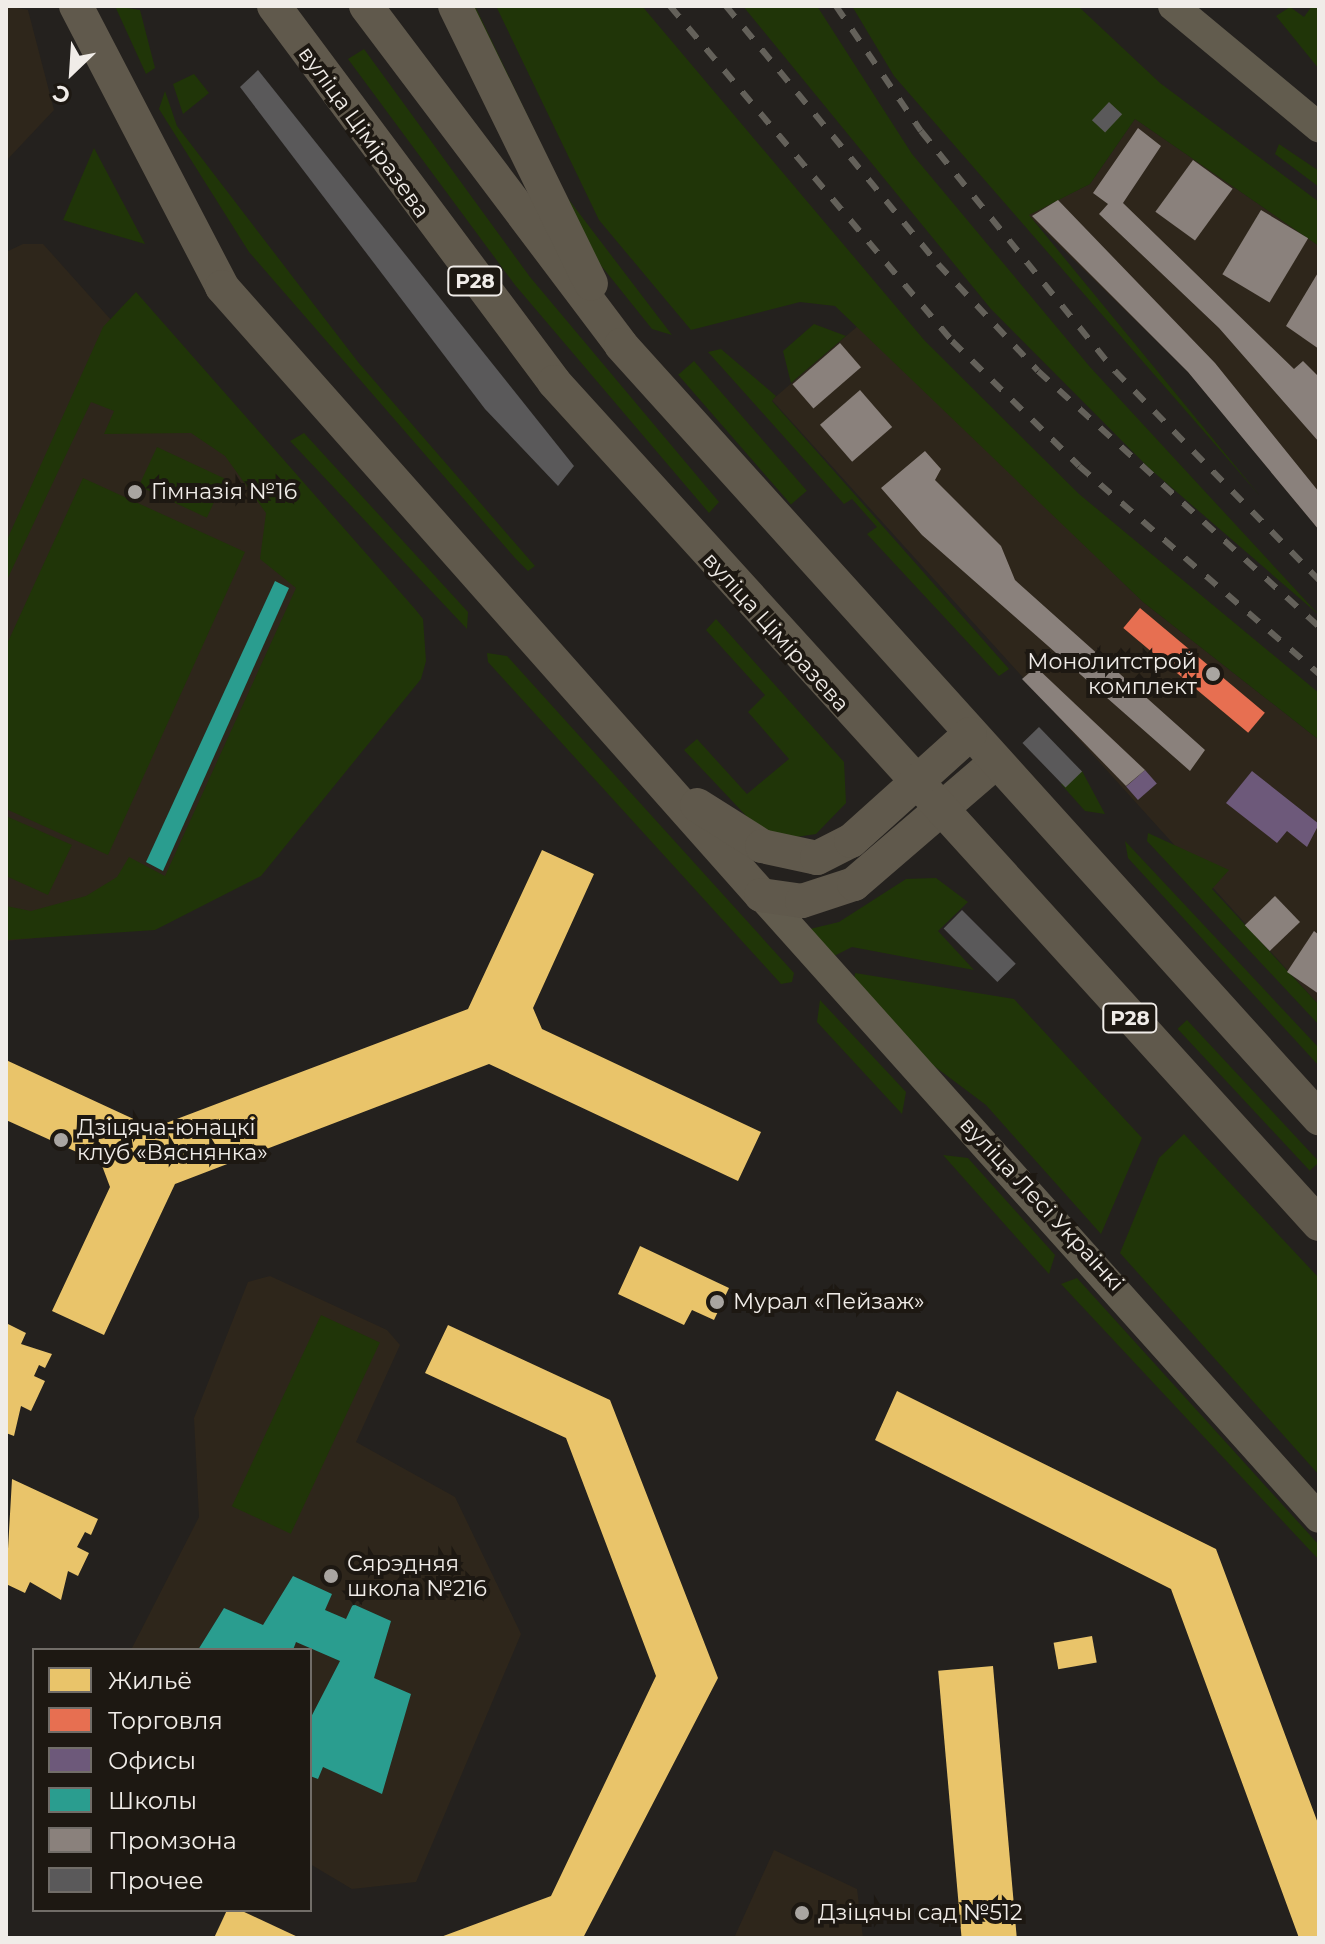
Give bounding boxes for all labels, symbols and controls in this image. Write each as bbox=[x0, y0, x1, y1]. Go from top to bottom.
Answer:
north arrow bbox=[32, 32, 112, 112]
street label: вуліца Ціміразева bbox=[293, 41, 435, 223]
text: С bbox=[49, 79, 75, 110]
road number: Р28 bbox=[447, 265, 503, 297]
place label: Гімназія №16 bbox=[151, 479, 297, 505]
marker: Гімназія №16 bbox=[126, 483, 144, 501]
street label: вуліца Ціміразева bbox=[697, 547, 855, 717]
place label: Монолитстрой комплект bbox=[1027, 648, 1197, 700]
marker: Монолитстрой комплект bbox=[1204, 665, 1222, 683]
road number: Р28 bbox=[1102, 1002, 1158, 1034]
street label: вуліца Лесі Украінкі bbox=[955, 1112, 1129, 1296]
place label: Дзіцяча-юнацкі клуб «Вяснянка» bbox=[77, 1114, 268, 1166]
marker: Дзіцяча-юнацкі клуб «Вяснянка» bbox=[52, 1131, 70, 1149]
place label: Мурал «Пейзаж» bbox=[733, 1289, 925, 1315]
marker: Мурал «Пейзаж» bbox=[708, 1293, 726, 1311]
place label: Сярэдняя школа №216 bbox=[347, 1550, 487, 1602]
marker: Сярэдняя школа №216 bbox=[322, 1567, 340, 1585]
legend bbox=[32, 1648, 312, 1912]
text: Жильё bbox=[108, 1666, 192, 1695]
text: Торговля bbox=[108, 1706, 223, 1735]
text: Офисы bbox=[108, 1746, 196, 1775]
text: Школы bbox=[108, 1786, 197, 1815]
text: Промзона bbox=[108, 1826, 237, 1855]
text: Прочее bbox=[108, 1866, 204, 1895]
place label: Дзіцячы сад №512 bbox=[818, 1900, 1022, 1926]
marker: Дзіцячы сад №512 bbox=[793, 1904, 811, 1922]

